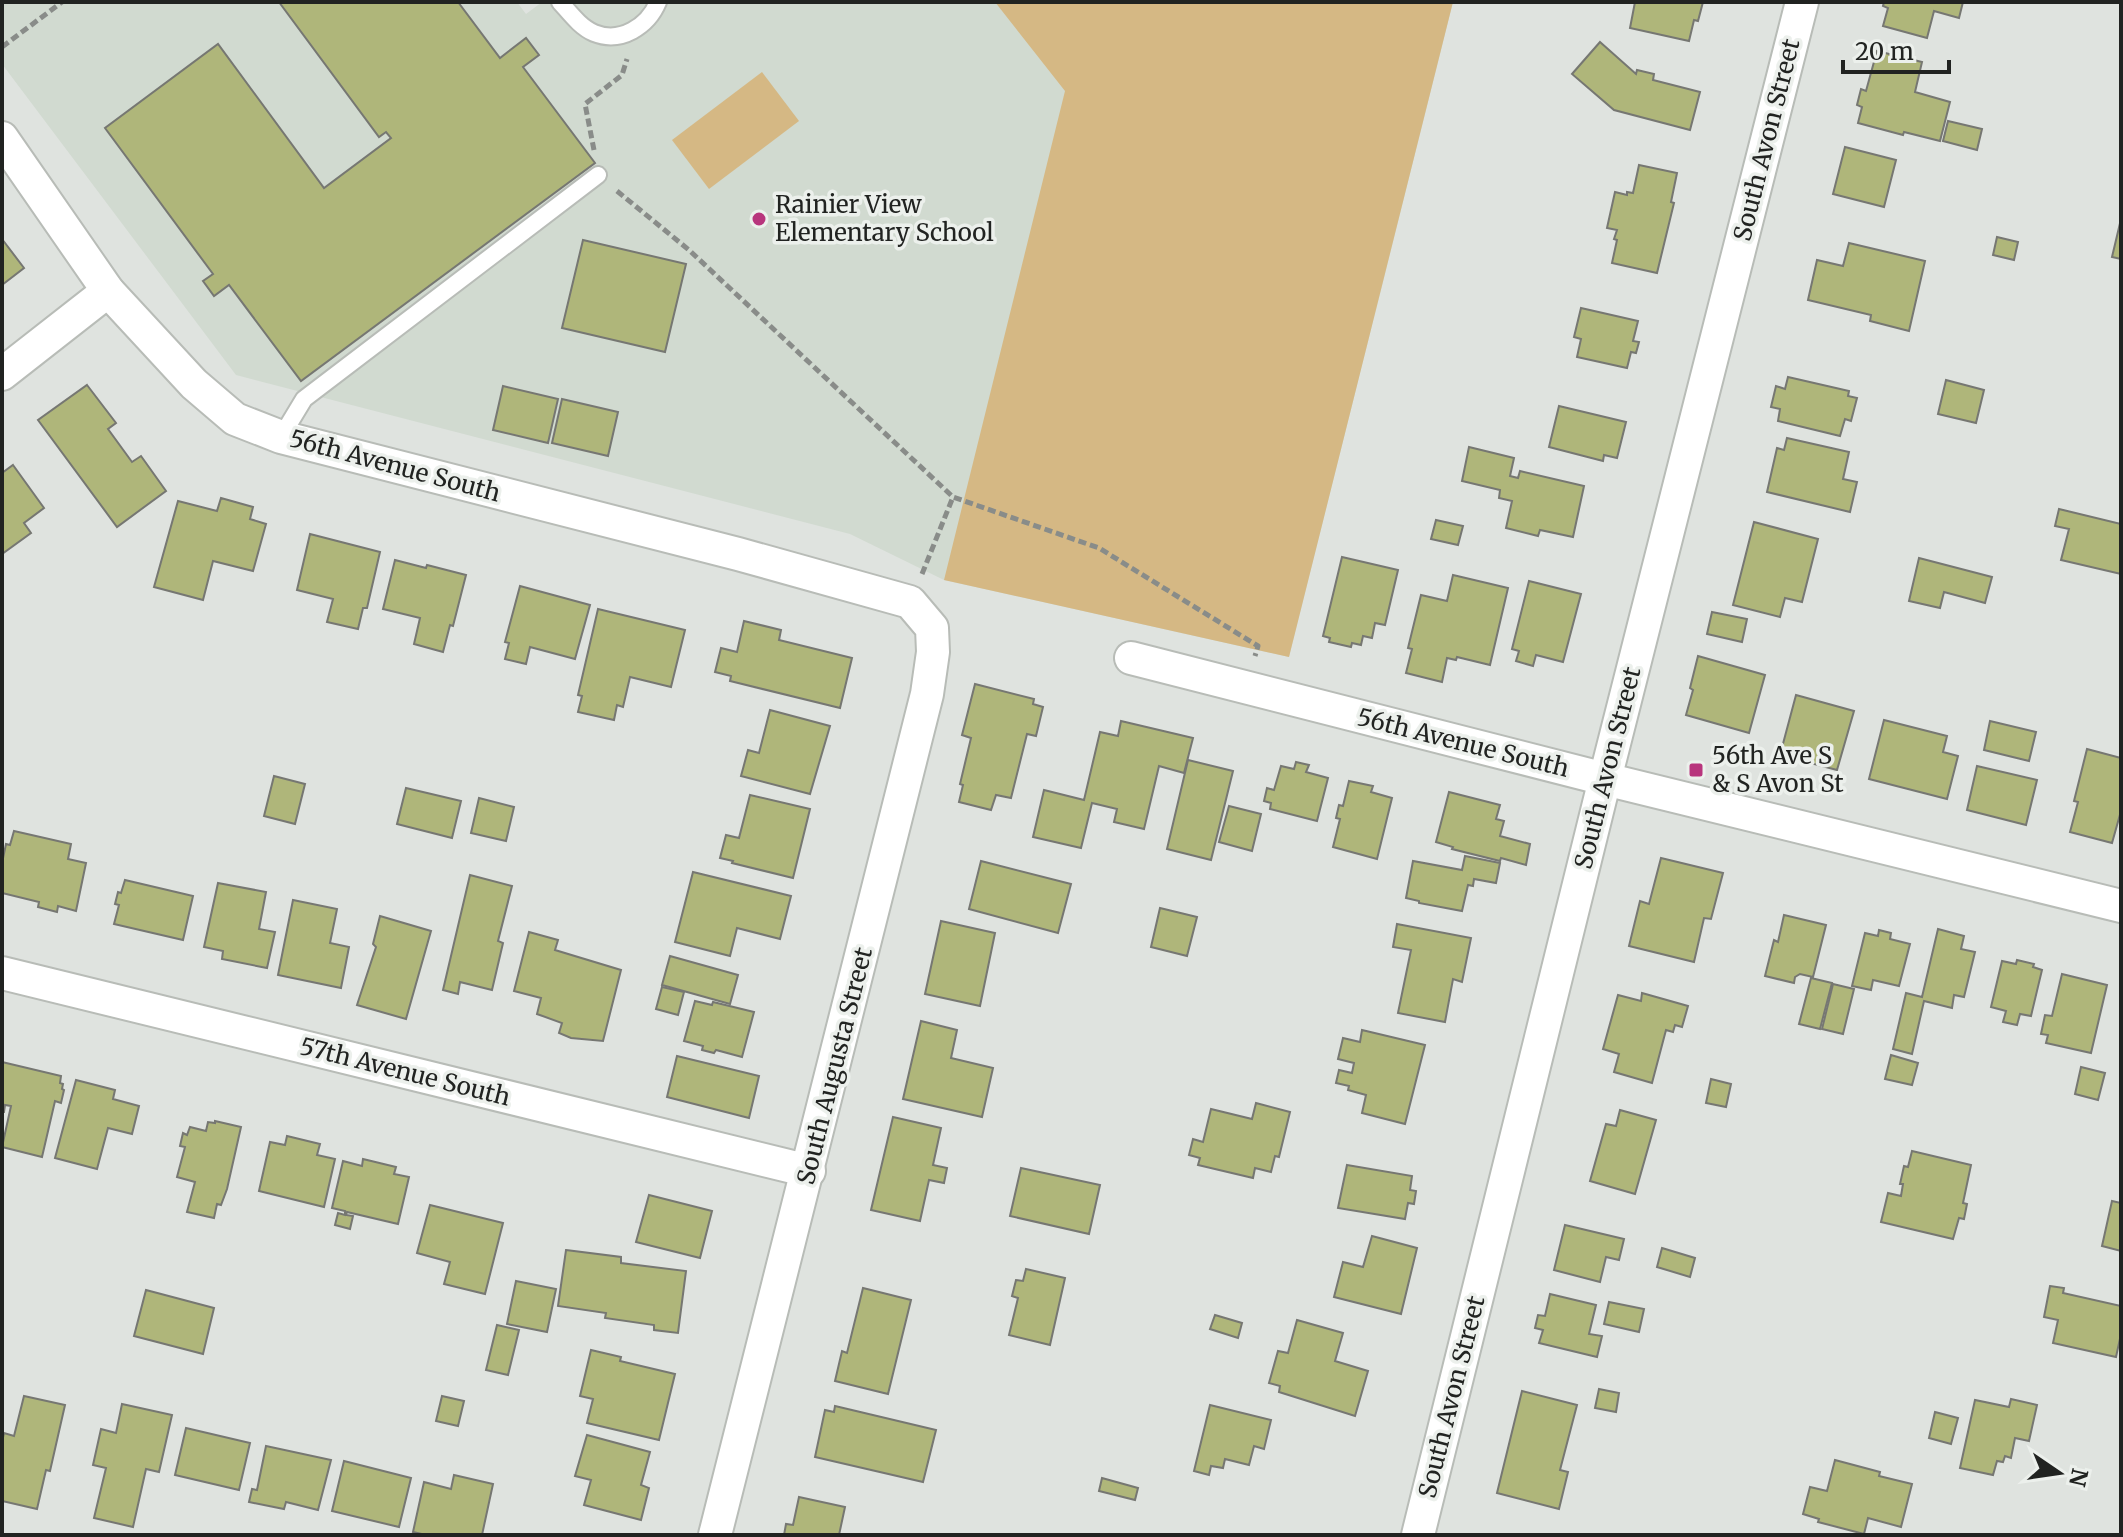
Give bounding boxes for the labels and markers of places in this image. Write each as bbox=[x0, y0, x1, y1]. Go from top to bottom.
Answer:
place label: Rainier View Elementary School bbox=[775, 189, 994, 248]
marker: Rainier View Elementary School bbox=[750, 210, 768, 228]
place label: 56th Ave S & S Avon St bbox=[1712, 740, 1844, 799]
marker: 56th Ave S & S Avon St bbox=[1687, 761, 1705, 779]

